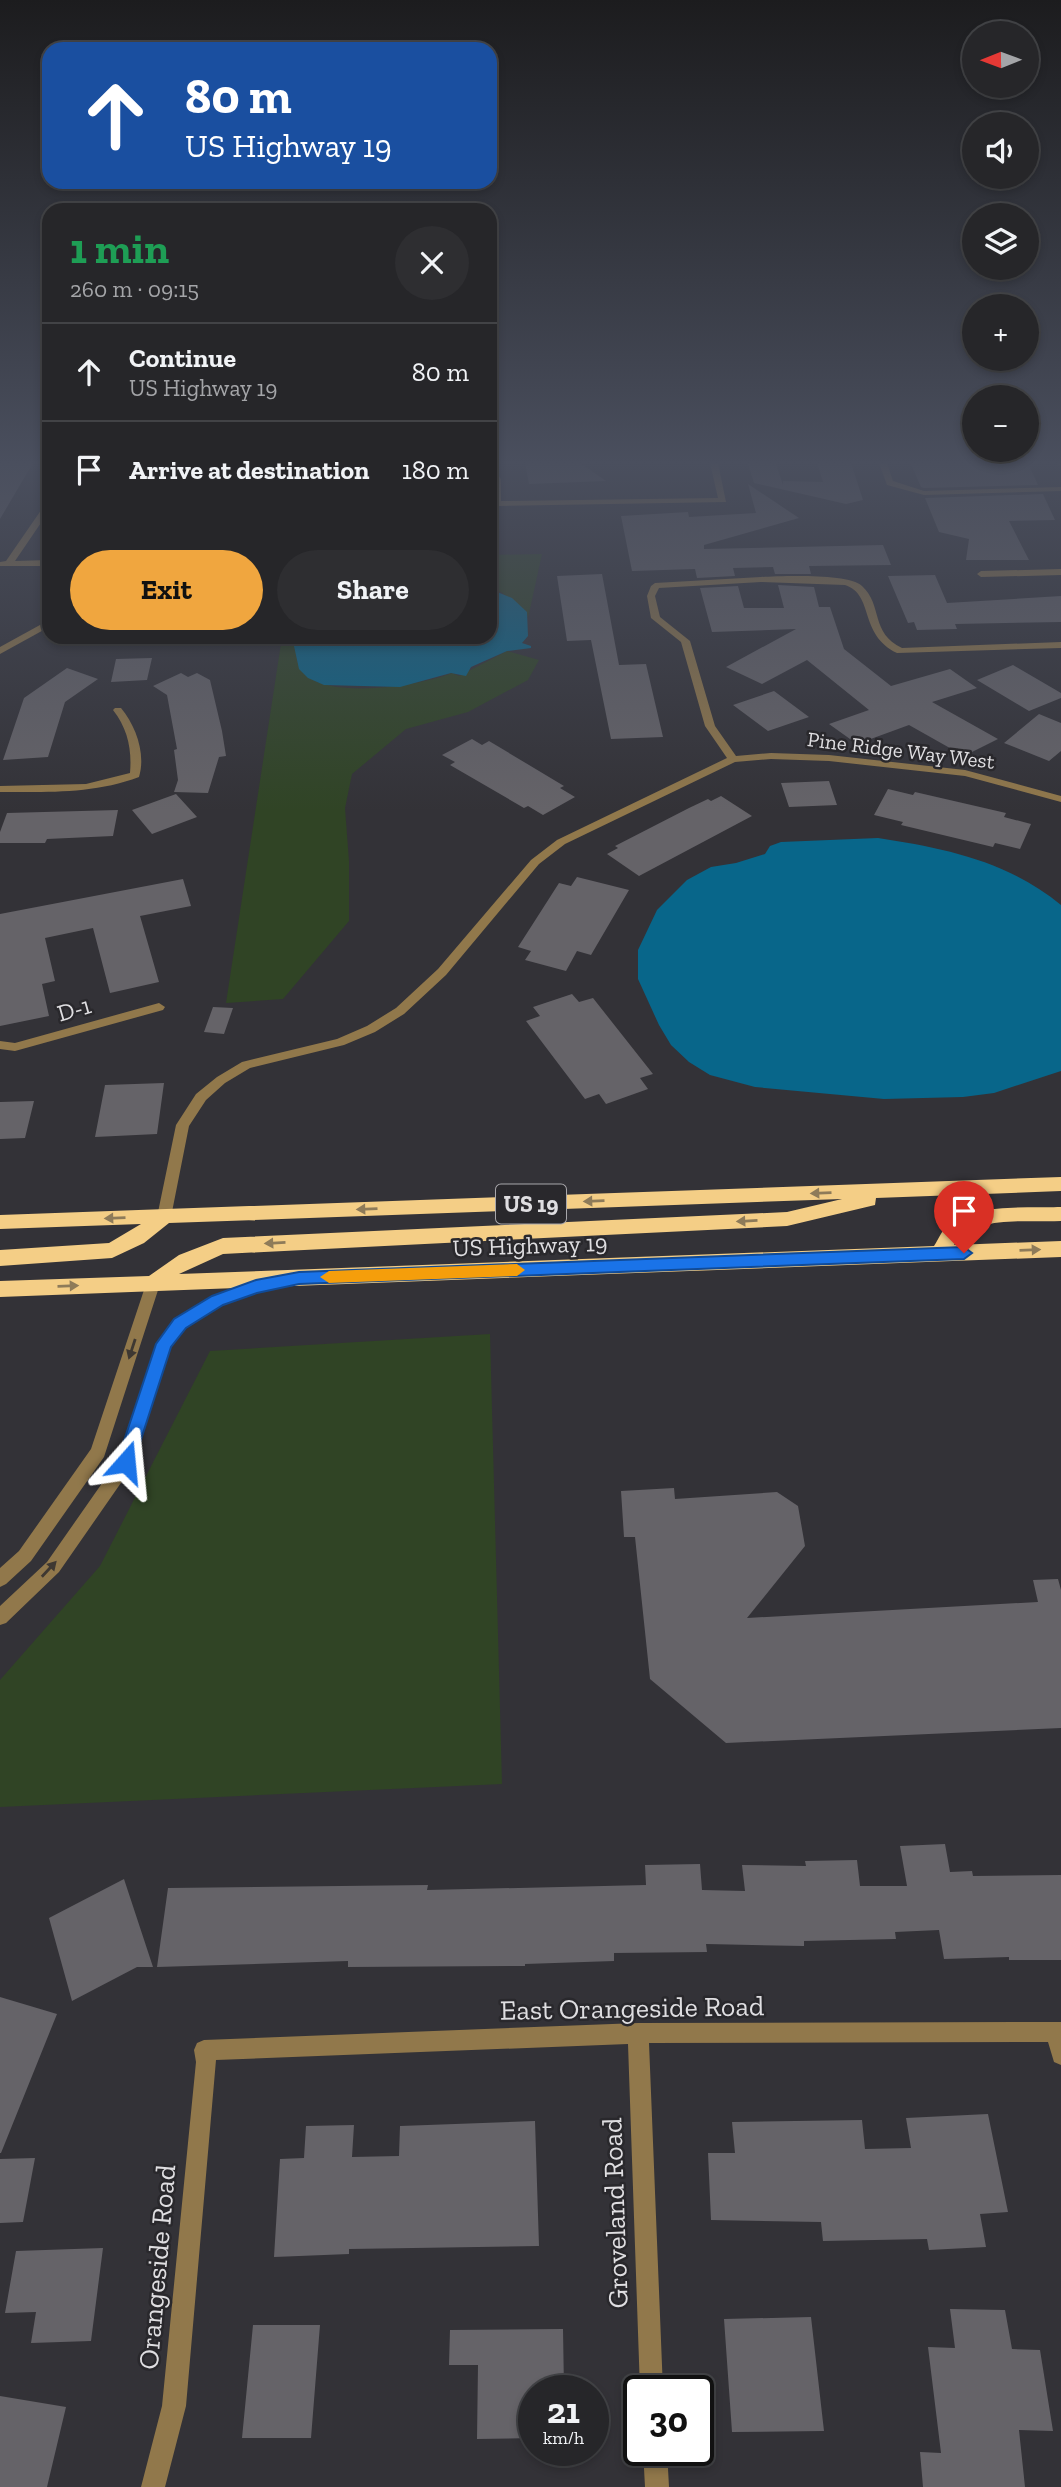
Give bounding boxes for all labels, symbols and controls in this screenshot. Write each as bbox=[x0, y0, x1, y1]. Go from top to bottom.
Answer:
north arrow bbox=[962, 21, 1040, 98]
map controls bbox=[962, 21, 1039, 462]
text: 80 m bbox=[185, 67, 292, 126]
icon: ahead bbox=[70, 70, 161, 161]
button: sound bbox=[962, 112, 1039, 189]
text: US Highway 19 bbox=[185, 127, 392, 165]
button: layers bbox=[962, 203, 1039, 280]
text: 1 min bbox=[70, 223, 169, 274]
button: close bbox=[395, 226, 469, 300]
text: 260 m · 09:15 bbox=[70, 275, 199, 303]
button: + bbox=[962, 294, 1039, 371]
text: Continue bbox=[129, 342, 236, 374]
icon: ahead bbox=[70, 353, 108, 391]
text: 80 m bbox=[412, 356, 469, 388]
text: US Highway 19 bbox=[129, 374, 278, 402]
button: − bbox=[962, 385, 1039, 462]
icon: arrive bbox=[70, 451, 108, 489]
text: Arrive at destination bbox=[129, 454, 369, 486]
text: 180 m bbox=[402, 454, 469, 486]
button: Exit bbox=[70, 550, 263, 630]
button: Share bbox=[277, 550, 469, 630]
street label: Pine Ridge Way West bbox=[806, 726, 996, 774]
street label: D-1 bbox=[54, 990, 94, 1028]
pin bbox=[934, 1181, 994, 1253]
road number: US 19 bbox=[496, 1184, 566, 1224]
one-way arrow bbox=[810, 1188, 832, 1199]
icon: arrive bbox=[945, 1192, 983, 1230]
one-way arrow bbox=[583, 1196, 605, 1207]
one-way arrow bbox=[355, 1204, 377, 1215]
one-way arrow bbox=[104, 1213, 126, 1224]
one-way arrow bbox=[735, 1216, 757, 1227]
street label: US Highway 19 bbox=[452, 1228, 608, 1262]
one-way arrow bbox=[263, 1238, 285, 1249]
one-way arrow bbox=[1019, 1245, 1041, 1256]
one-way arrow bbox=[57, 1281, 79, 1292]
one-way arrow bbox=[127, 1338, 137, 1359]
position arrow bbox=[89, 1425, 163, 1499]
one-way arrow bbox=[41, 1560, 57, 1578]
street label: East Orangeside Road bbox=[500, 1989, 764, 2027]
street label: Groveland Road bbox=[595, 2117, 635, 2309]
street label: Orangeside Road bbox=[132, 2163, 182, 2371]
speed limit sign: 30 bbox=[623, 2375, 714, 2466]
text: 21 bbox=[547, 2390, 580, 2432]
text: km/h bbox=[543, 2427, 584, 2449]

